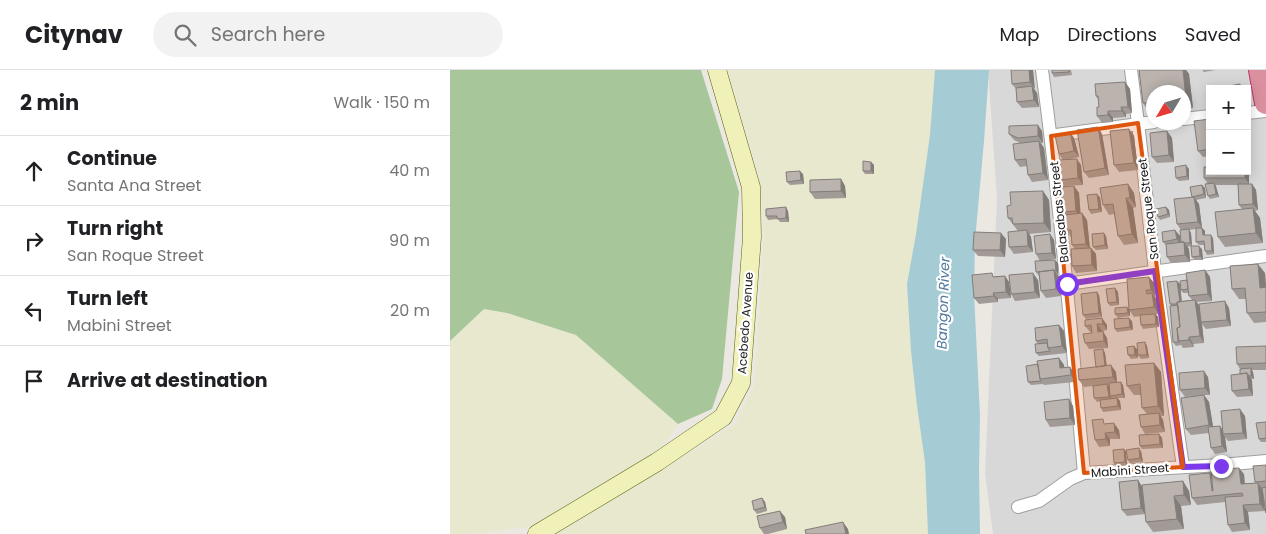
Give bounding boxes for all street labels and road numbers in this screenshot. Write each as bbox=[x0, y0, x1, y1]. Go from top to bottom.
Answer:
street label: San Roque Street bbox=[1133, 157, 1163, 261]
street label: Balasabas Street bbox=[1045, 161, 1073, 263]
street label: Acebedo Avenue bbox=[733, 271, 757, 375]
street label: Mabini Street bbox=[1090, 459, 1170, 481]

